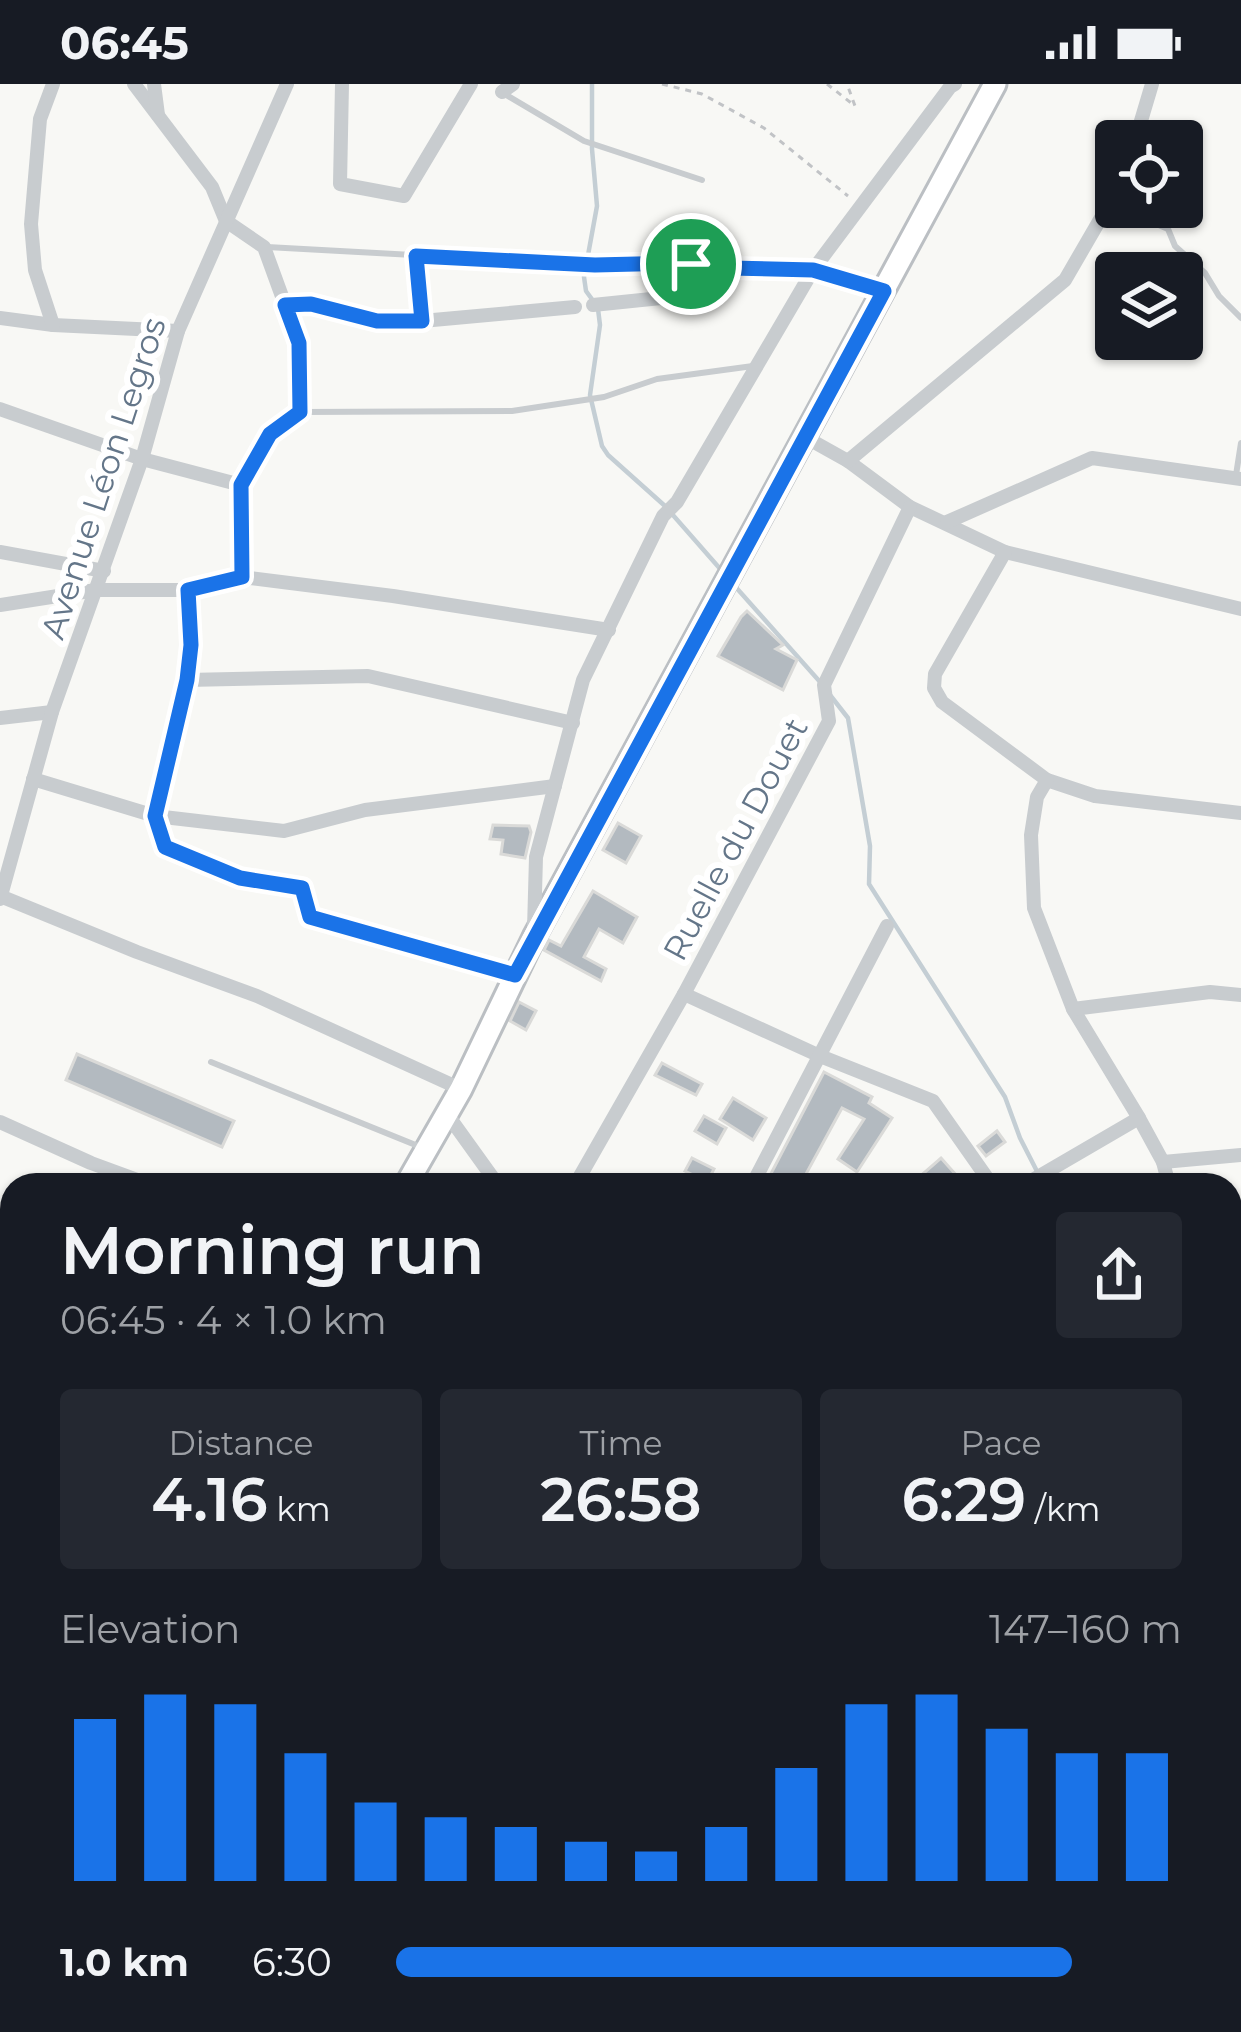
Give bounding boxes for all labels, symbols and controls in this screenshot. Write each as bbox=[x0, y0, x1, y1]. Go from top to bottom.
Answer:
text: 06:45 bbox=[60, 15, 189, 70]
map controls bbox=[1095, 120, 1203, 360]
button: locate bbox=[1095, 120, 1203, 228]
pin bbox=[640, 213, 742, 315]
icon: arrive bbox=[658, 231, 724, 297]
button: layers bbox=[1095, 252, 1203, 360]
street label: Avenue Léon Legros bbox=[32, 312, 174, 644]
street label: Ruelle du Douet bbox=[654, 711, 816, 967]
text: Morning run bbox=[60, 1210, 484, 1291]
button: share bbox=[1056, 1212, 1182, 1338]
text: 06:45 · 4 × 1.0 km bbox=[60, 1296, 387, 1344]
text: Distance bbox=[169, 1423, 313, 1463]
text: Time bbox=[580, 1423, 662, 1463]
text: Pace bbox=[961, 1423, 1041, 1463]
text: 4.16 bbox=[151, 1463, 268, 1536]
text: 26:58 bbox=[540, 1463, 702, 1536]
text: 6:29 bbox=[901, 1463, 1026, 1536]
text: km bbox=[268, 1489, 331, 1529]
text: /km bbox=[1026, 1489, 1101, 1529]
text: Elevation bbox=[60, 1605, 240, 1653]
text: 147–160 m bbox=[989, 1605, 1182, 1653]
text: 1.0 km bbox=[60, 1938, 189, 1986]
text: 6:30 bbox=[252, 1938, 332, 1986]

